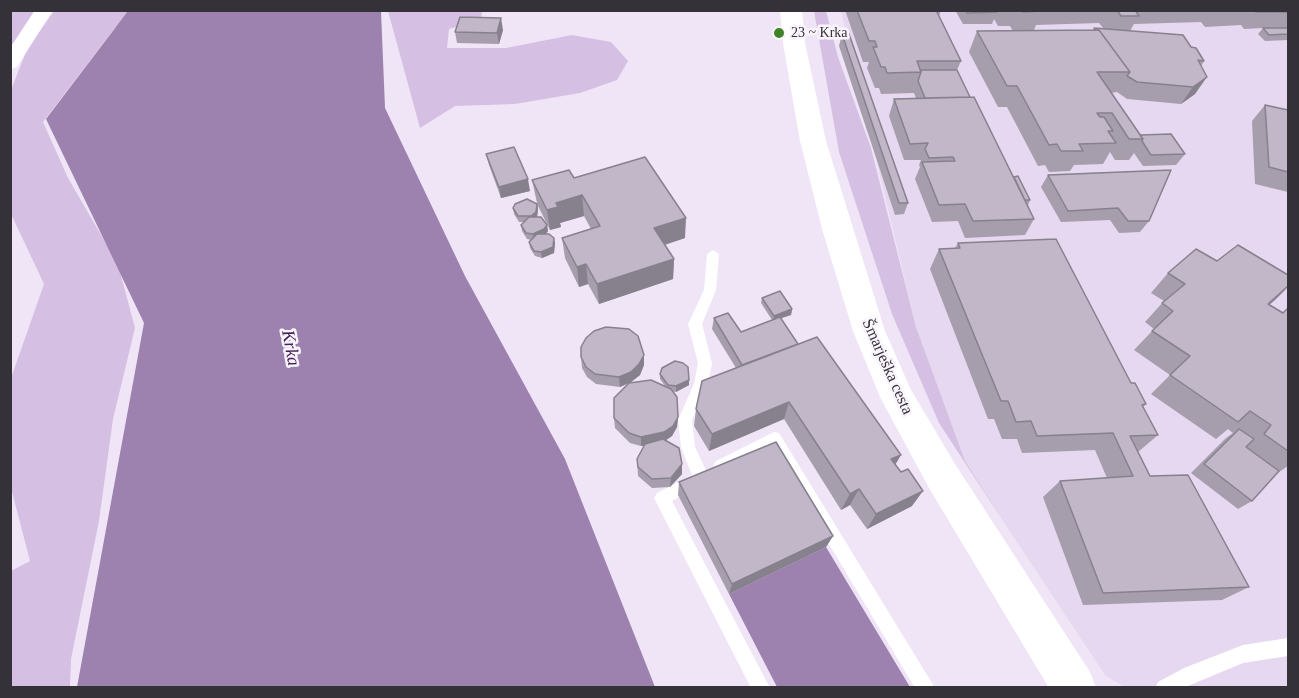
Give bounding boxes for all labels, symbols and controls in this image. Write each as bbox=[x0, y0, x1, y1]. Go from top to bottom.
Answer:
place label: 23 ~ Krka bbox=[791, 25, 848, 41]
marker: 23 ~ Krka bbox=[772, 26, 786, 40]
street label: Šmarješka cesta bbox=[857, 316, 917, 418]
water label: Krka bbox=[276, 328, 304, 368]

